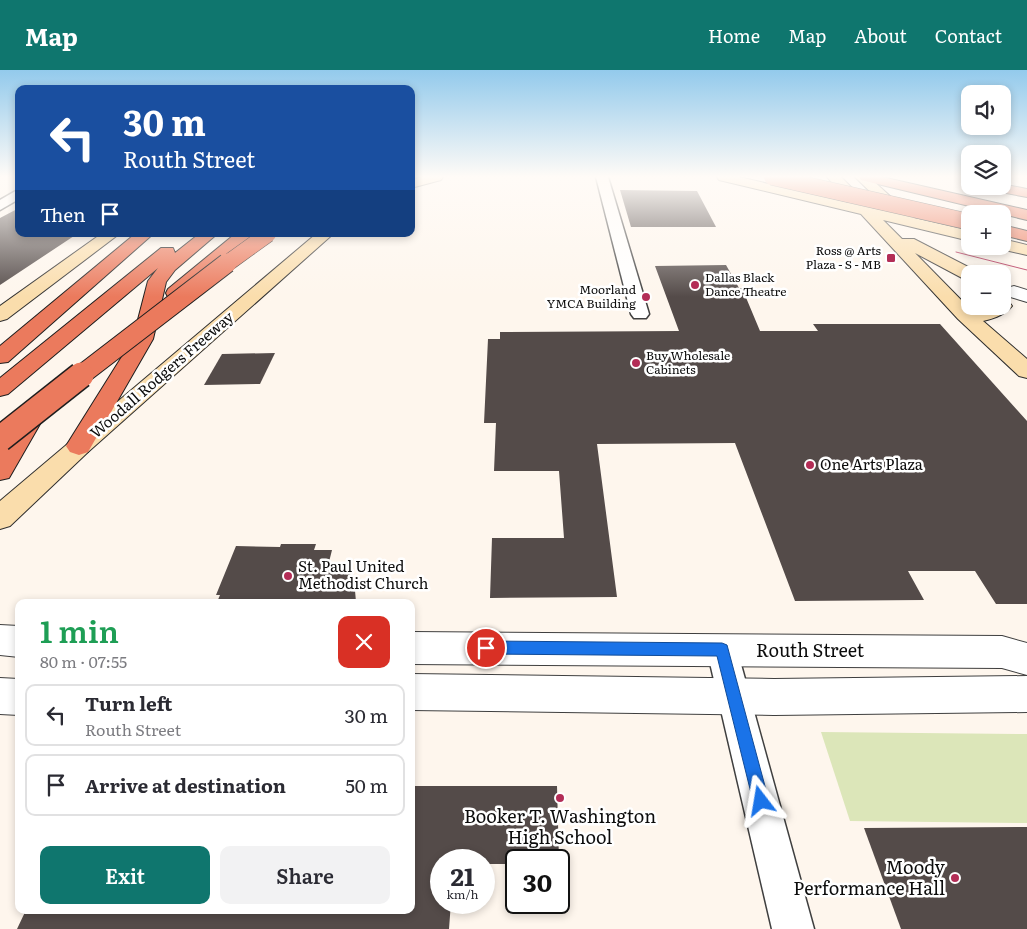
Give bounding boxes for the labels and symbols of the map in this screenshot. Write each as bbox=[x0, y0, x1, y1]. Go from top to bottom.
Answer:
place label: Ross @ Arts Plaza - S - MB bbox=[806, 241, 882, 273]
marker: Ross @ Arts Plaza - S - MB bbox=[885, 252, 897, 264]
place label: Dallas Black Dance Theatre bbox=[705, 268, 786, 300]
marker: Dallas Black Dance Theatre bbox=[689, 279, 701, 291]
place label: Moorland YMCA Building bbox=[547, 280, 637, 312]
marker: Moorland YMCA Building bbox=[640, 291, 652, 303]
street label: Woodall Rodgers Freeway bbox=[84, 305, 238, 443]
place label: Buy Wholesale Cabinets bbox=[646, 346, 730, 378]
marker: Buy Wholesale Cabinets bbox=[630, 357, 642, 369]
place label: One Arts Plaza bbox=[820, 452, 924, 475]
marker: One Arts Plaza bbox=[804, 459, 816, 471]
place label: St. Paul United Methodist Church bbox=[298, 554, 429, 594]
marker: St. Paul United Methodist Church bbox=[282, 570, 294, 582]
pin bbox=[465, 627, 507, 669]
street label: Routh Street bbox=[756, 636, 865, 663]
position arrow bbox=[734, 774, 786, 826]
marker: Booker T. Washington High School bbox=[554, 792, 566, 804]
place label: Booker T. Washington High School bbox=[464, 802, 656, 850]
speed limit sign: 30 bbox=[505, 849, 570, 914]
place label: Moody Performance Hall bbox=[793, 853, 946, 901]
marker: Moody Performance Hall bbox=[949, 872, 961, 884]

